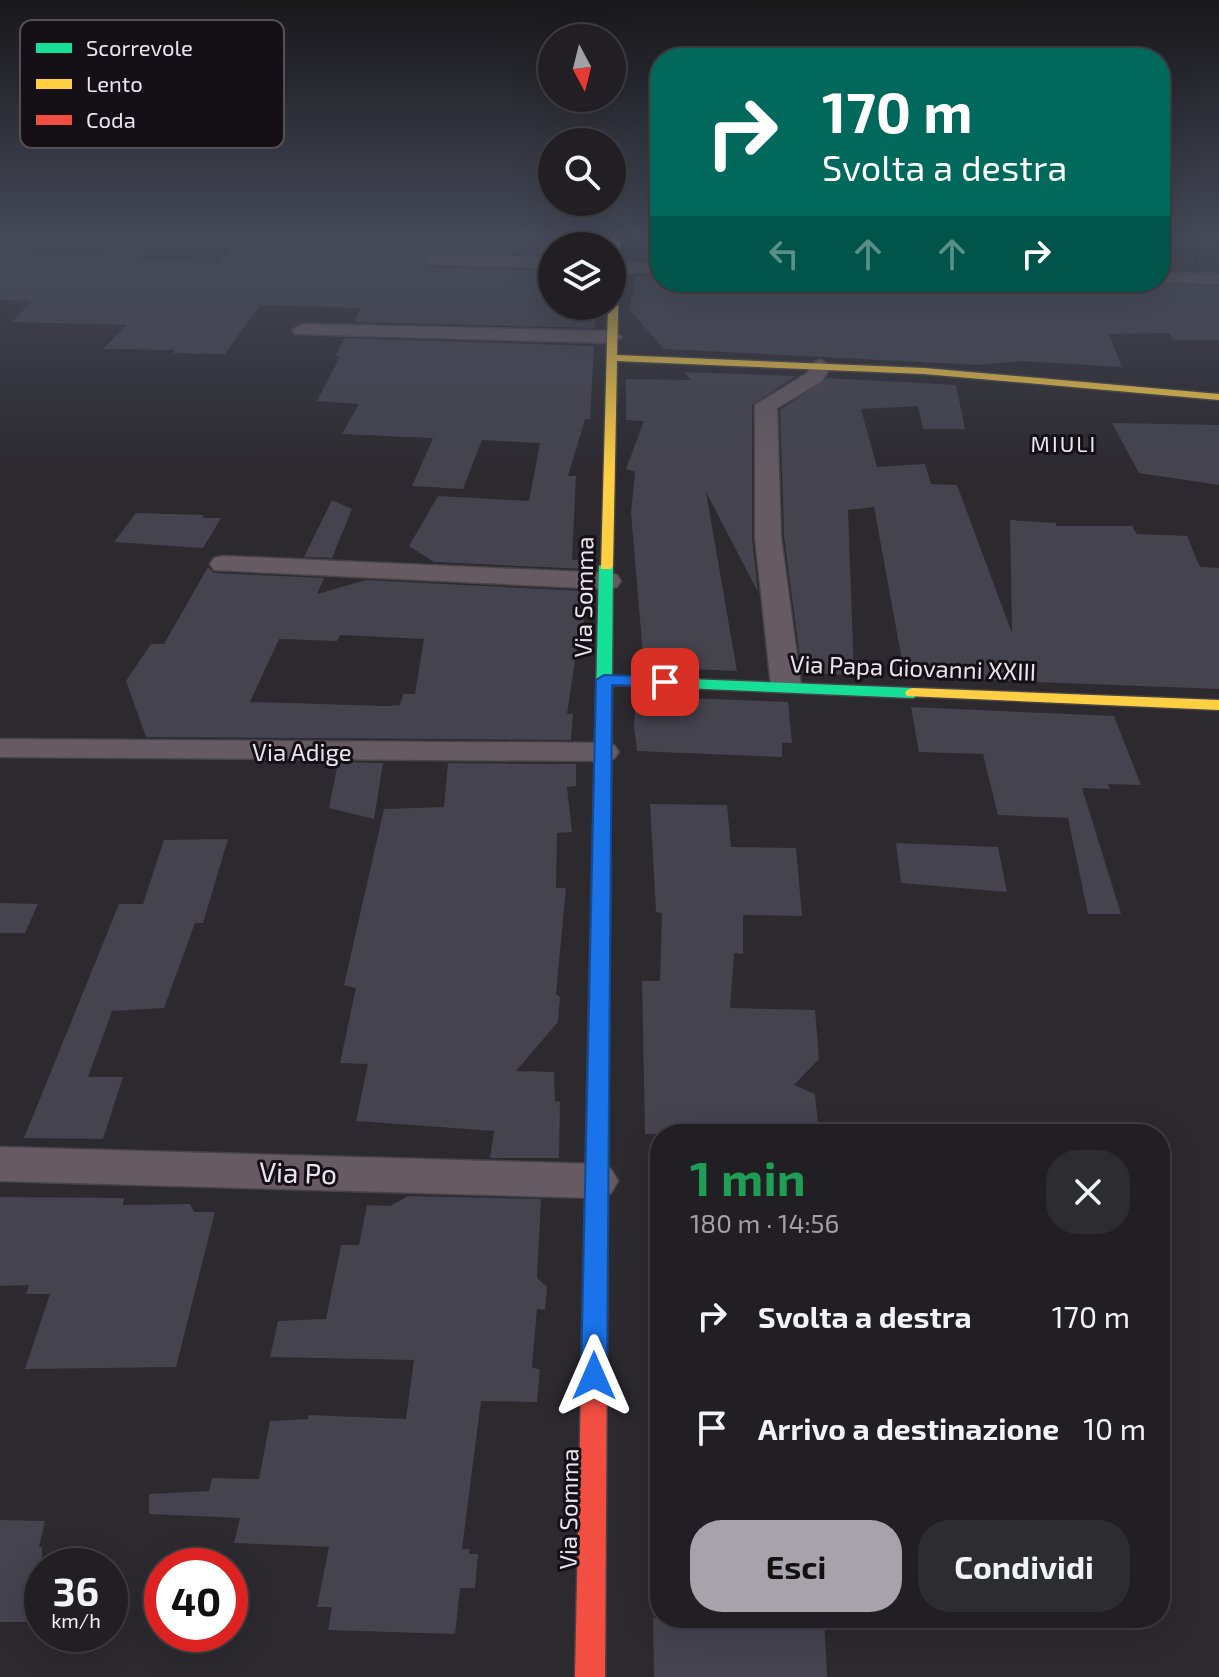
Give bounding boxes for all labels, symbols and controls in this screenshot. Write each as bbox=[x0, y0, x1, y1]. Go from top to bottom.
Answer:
legend bbox=[20, 20, 284, 148]
north arrow bbox=[538, 24, 626, 112]
map controls bbox=[538, 24, 626, 320]
text: Scorrevole bbox=[86, 34, 193, 60]
text: Lento bbox=[86, 70, 143, 96]
text: 170 m bbox=[822, 77, 973, 144]
icon: right bbox=[690, 80, 794, 184]
text: Coda bbox=[86, 106, 136, 132]
button: search bbox=[538, 128, 626, 216]
text: Svolta a destra bbox=[822, 145, 1067, 188]
button: layers bbox=[538, 232, 626, 320]
icon: left bbox=[762, 232, 806, 276]
icon: ahead bbox=[846, 232, 890, 276]
icon: ahead bbox=[930, 232, 974, 276]
icon: right bbox=[1014, 232, 1058, 276]
district label: MIULI bbox=[1031, 430, 1097, 456]
street label: Via Somma bbox=[567, 536, 599, 658]
pin bbox=[631, 648, 699, 716]
street label: Via Papa Giovanni XXIII bbox=[789, 648, 1037, 686]
icon: arrive bbox=[643, 660, 687, 704]
street label: Via Adige bbox=[252, 737, 352, 766]
text: 1 min bbox=[690, 1148, 806, 1206]
button: close bbox=[1046, 1150, 1130, 1234]
street label: Via Po bbox=[258, 1154, 338, 1190]
text: 180 m · 14:56 bbox=[690, 1207, 839, 1238]
icon: right bbox=[690, 1294, 734, 1338]
text: Svolta a destra bbox=[758, 1298, 972, 1334]
text: 170 m bbox=[1052, 1298, 1130, 1334]
position arrow bbox=[552, 1334, 636, 1418]
icon: arrive bbox=[690, 1406, 734, 1450]
text: Arrivo a destinazione bbox=[758, 1410, 1059, 1446]
text: 10 m bbox=[1083, 1410, 1146, 1446]
street label: Via Somma bbox=[552, 1448, 584, 1570]
button: Esci bbox=[690, 1520, 902, 1612]
button: Condividi bbox=[918, 1520, 1130, 1612]
speed limit sign: 40 bbox=[144, 1548, 248, 1652]
text: 36 bbox=[53, 1566, 99, 1614]
text: km/h bbox=[51, 1608, 101, 1632]

